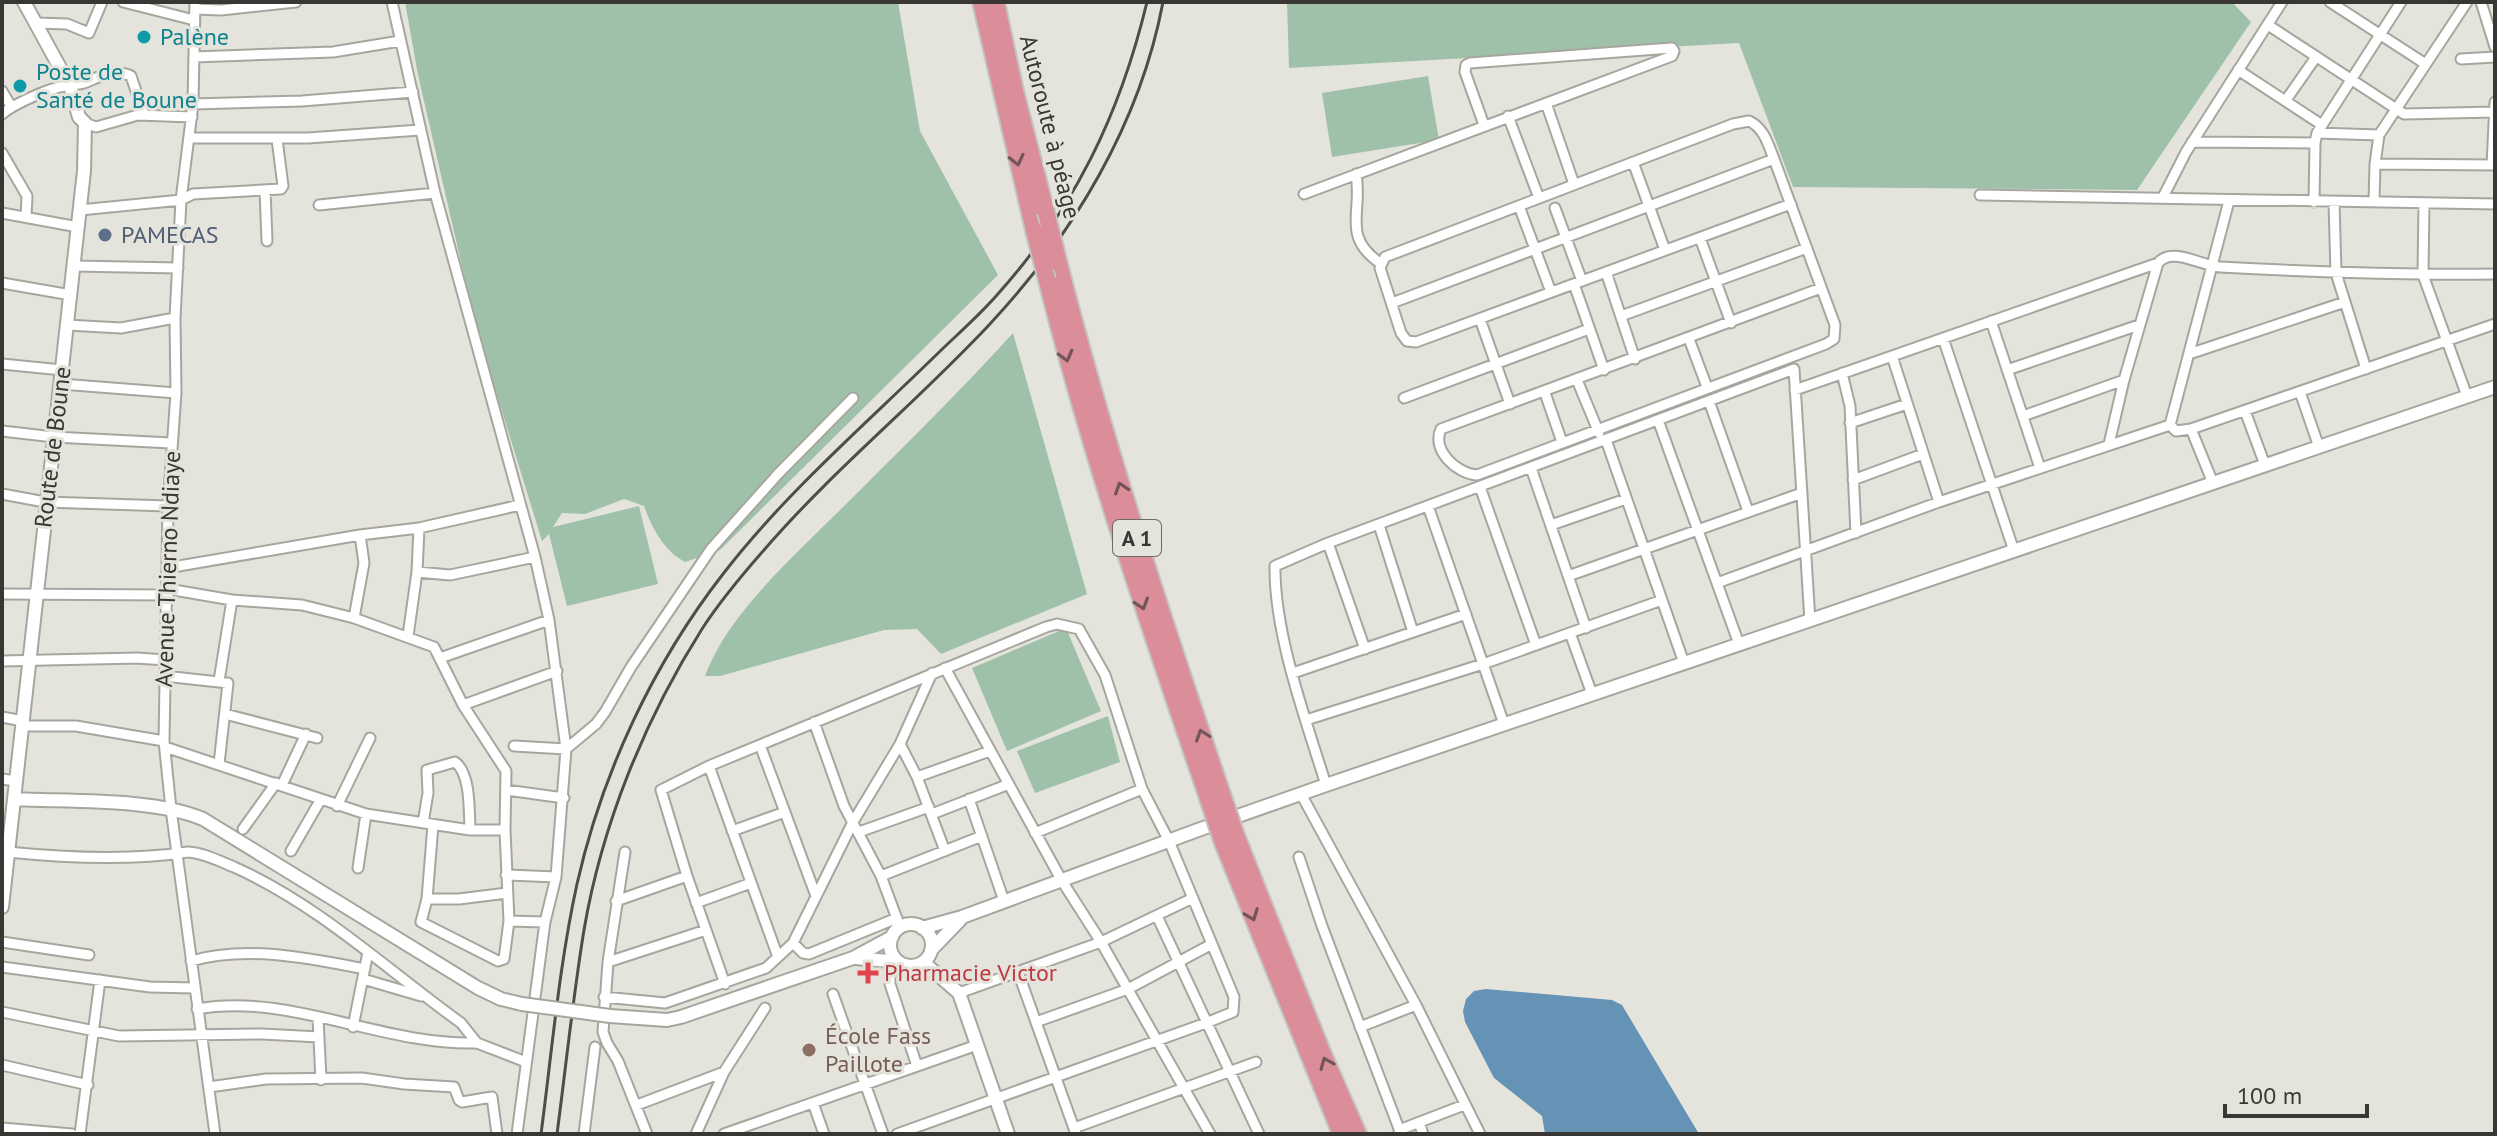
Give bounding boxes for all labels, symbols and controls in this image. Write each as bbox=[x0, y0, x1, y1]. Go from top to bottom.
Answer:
place label: Palène bbox=[160, 21, 229, 52]
marker: Palène bbox=[135, 28, 153, 46]
street label: Autoroute à péage bbox=[1013, 32, 1088, 222]
place label: Poste de Santé de Boune bbox=[36, 56, 197, 115]
marker: Poste de Santé de Boune bbox=[11, 77, 29, 95]
one-way arrow bbox=[1008, 153, 1025, 166]
place label: PAMECAS bbox=[121, 219, 219, 250]
marker: PAMECAS bbox=[96, 226, 114, 244]
one-way arrow bbox=[1057, 348, 1073, 362]
street label: Route de Boune bbox=[27, 365, 78, 529]
street label: Avenue Thierno Ndiaye bbox=[148, 450, 187, 688]
one-way arrow bbox=[1114, 481, 1130, 495]
road number: A 1 bbox=[1113, 520, 1161, 556]
one-way arrow bbox=[1133, 597, 1149, 611]
one-way arrow bbox=[1195, 728, 1211, 742]
one-way arrow bbox=[1242, 907, 1259, 921]
place label: Pharmacie Victor bbox=[884, 957, 1057, 988]
marker: Pharmacie Victor bbox=[859, 964, 877, 982]
place label: École Fass Paillote bbox=[825, 1020, 931, 1079]
marker: École Fass Paillote bbox=[800, 1041, 818, 1059]
one-way arrow bbox=[1320, 1056, 1336, 1071]
scale bar bbox=[2225, 1068, 2367, 1118]
text: 100 m bbox=[2237, 1080, 2302, 1111]

